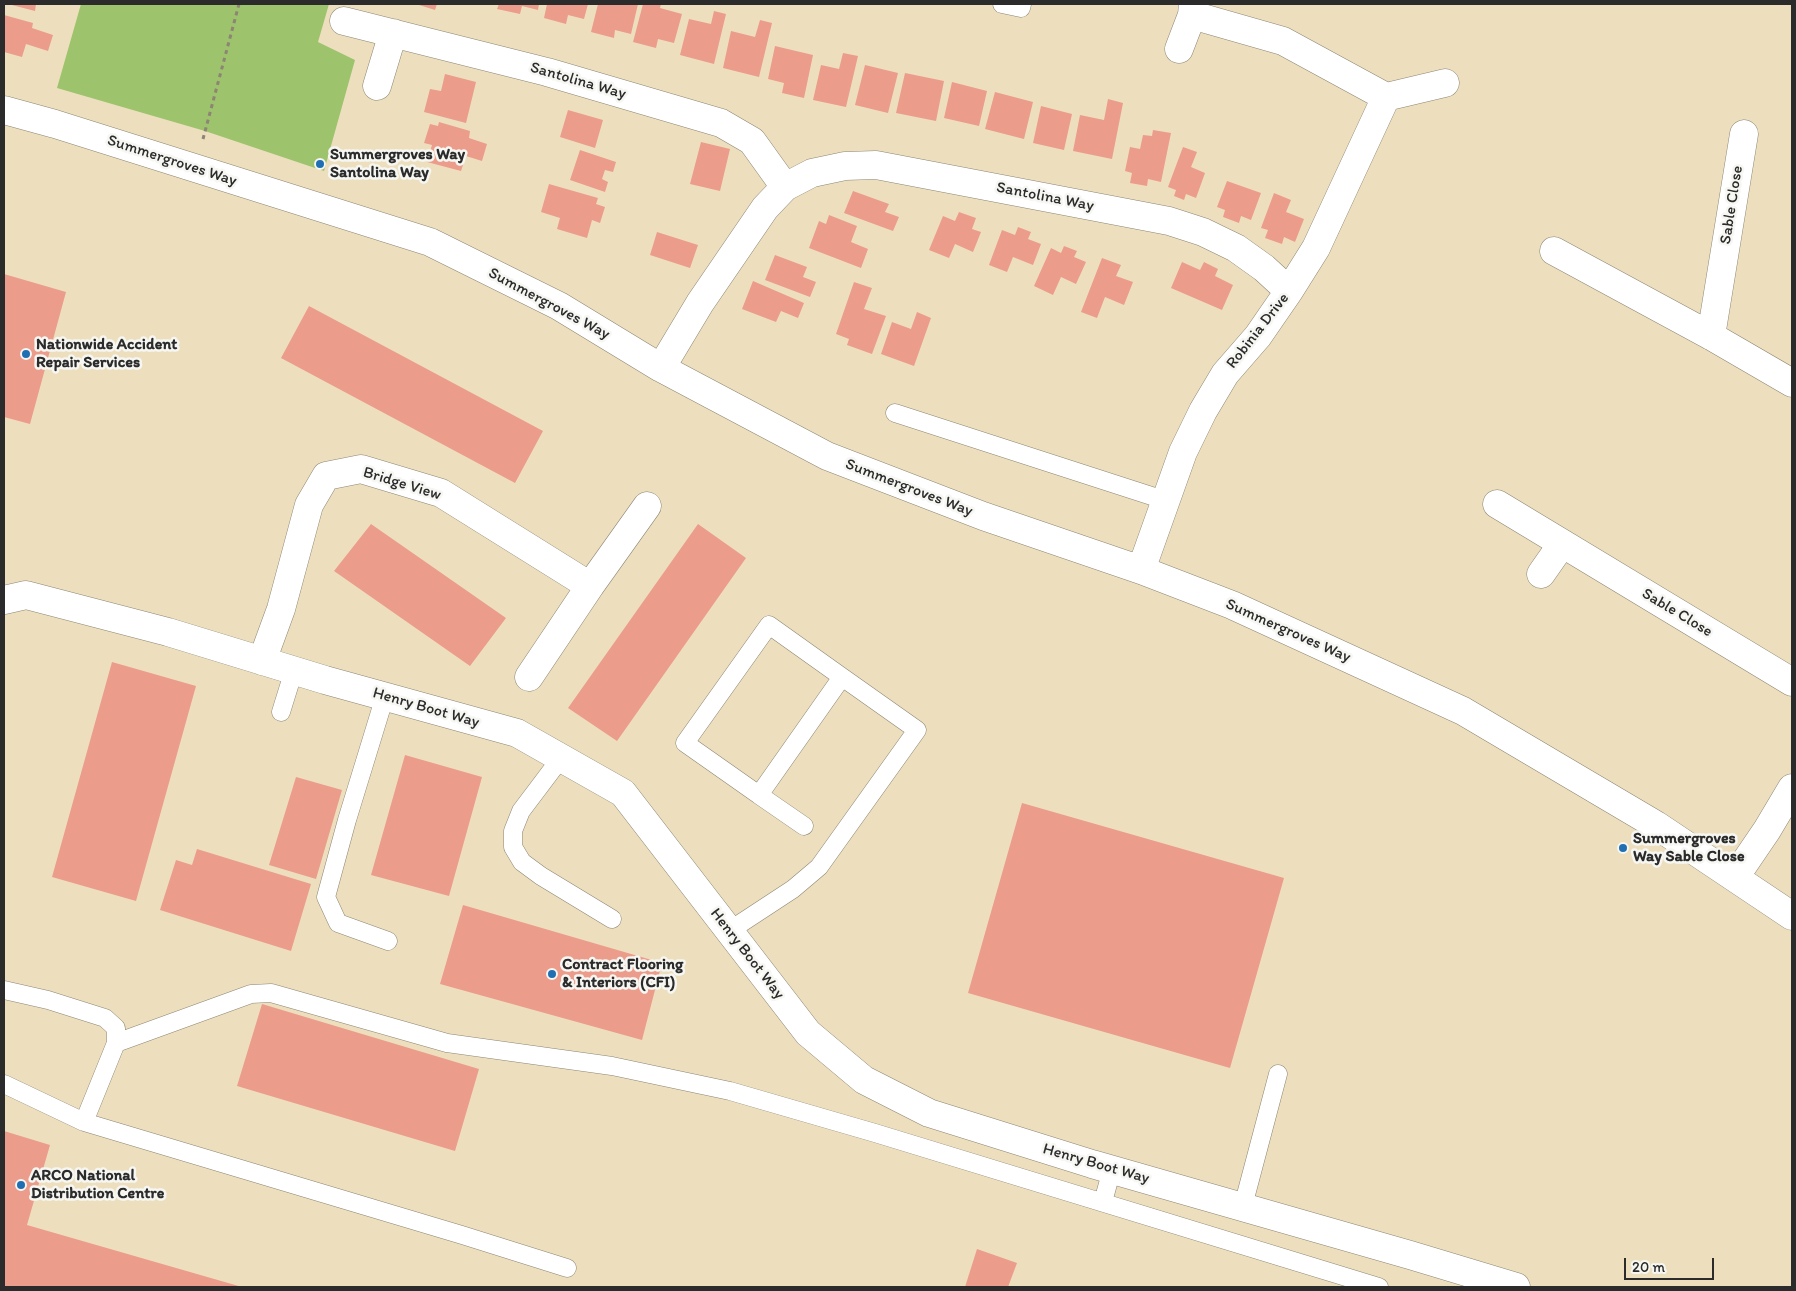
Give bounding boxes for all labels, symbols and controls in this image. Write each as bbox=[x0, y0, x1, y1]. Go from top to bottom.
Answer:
street label: Santolina Way bbox=[528, 58, 628, 104]
street label: Summergroves Way bbox=[105, 131, 239, 191]
place label: Summergroves Way Santolina Way bbox=[330, 145, 465, 183]
marker: Summergroves Way Santolina Way bbox=[314, 158, 326, 170]
street label: Sable Close bbox=[1716, 164, 1748, 246]
street label: Santolina Way bbox=[995, 178, 1095, 216]
street label: Summergroves Way bbox=[485, 264, 613, 344]
street label: Robinia Drive bbox=[1222, 289, 1294, 373]
place label: Nationwide Accident Repair Services bbox=[36, 335, 177, 373]
marker: Nationwide Accident Repair Services bbox=[20, 348, 32, 360]
street label: Summergroves Way bbox=[843, 455, 975, 521]
street label: Bridge View bbox=[361, 463, 443, 505]
street label: Sable Close bbox=[1638, 584, 1716, 642]
street label: Summergroves Way bbox=[1222, 595, 1354, 667]
street label: Henry Boot Way bbox=[370, 684, 482, 732]
place label: Summergroves Way Sable Close bbox=[1633, 829, 1745, 867]
marker: Summergroves Way Sable Close bbox=[1617, 842, 1629, 854]
street label: Henry Boot Way bbox=[706, 905, 788, 1003]
place label: Contract Flooring & Interiors (CFI) bbox=[562, 955, 683, 993]
marker: Contract Flooring & Interiors (CFI) bbox=[546, 968, 558, 980]
street label: Henry Boot Way bbox=[1040, 1140, 1152, 1188]
place label: ARCO National Distribution Centre bbox=[31, 1166, 164, 1204]
marker: ARCO National Distribution Centre bbox=[15, 1179, 27, 1191]
scale bar bbox=[1626, 1248, 1716, 1280]
text: 20 m bbox=[1632, 1258, 1665, 1276]

